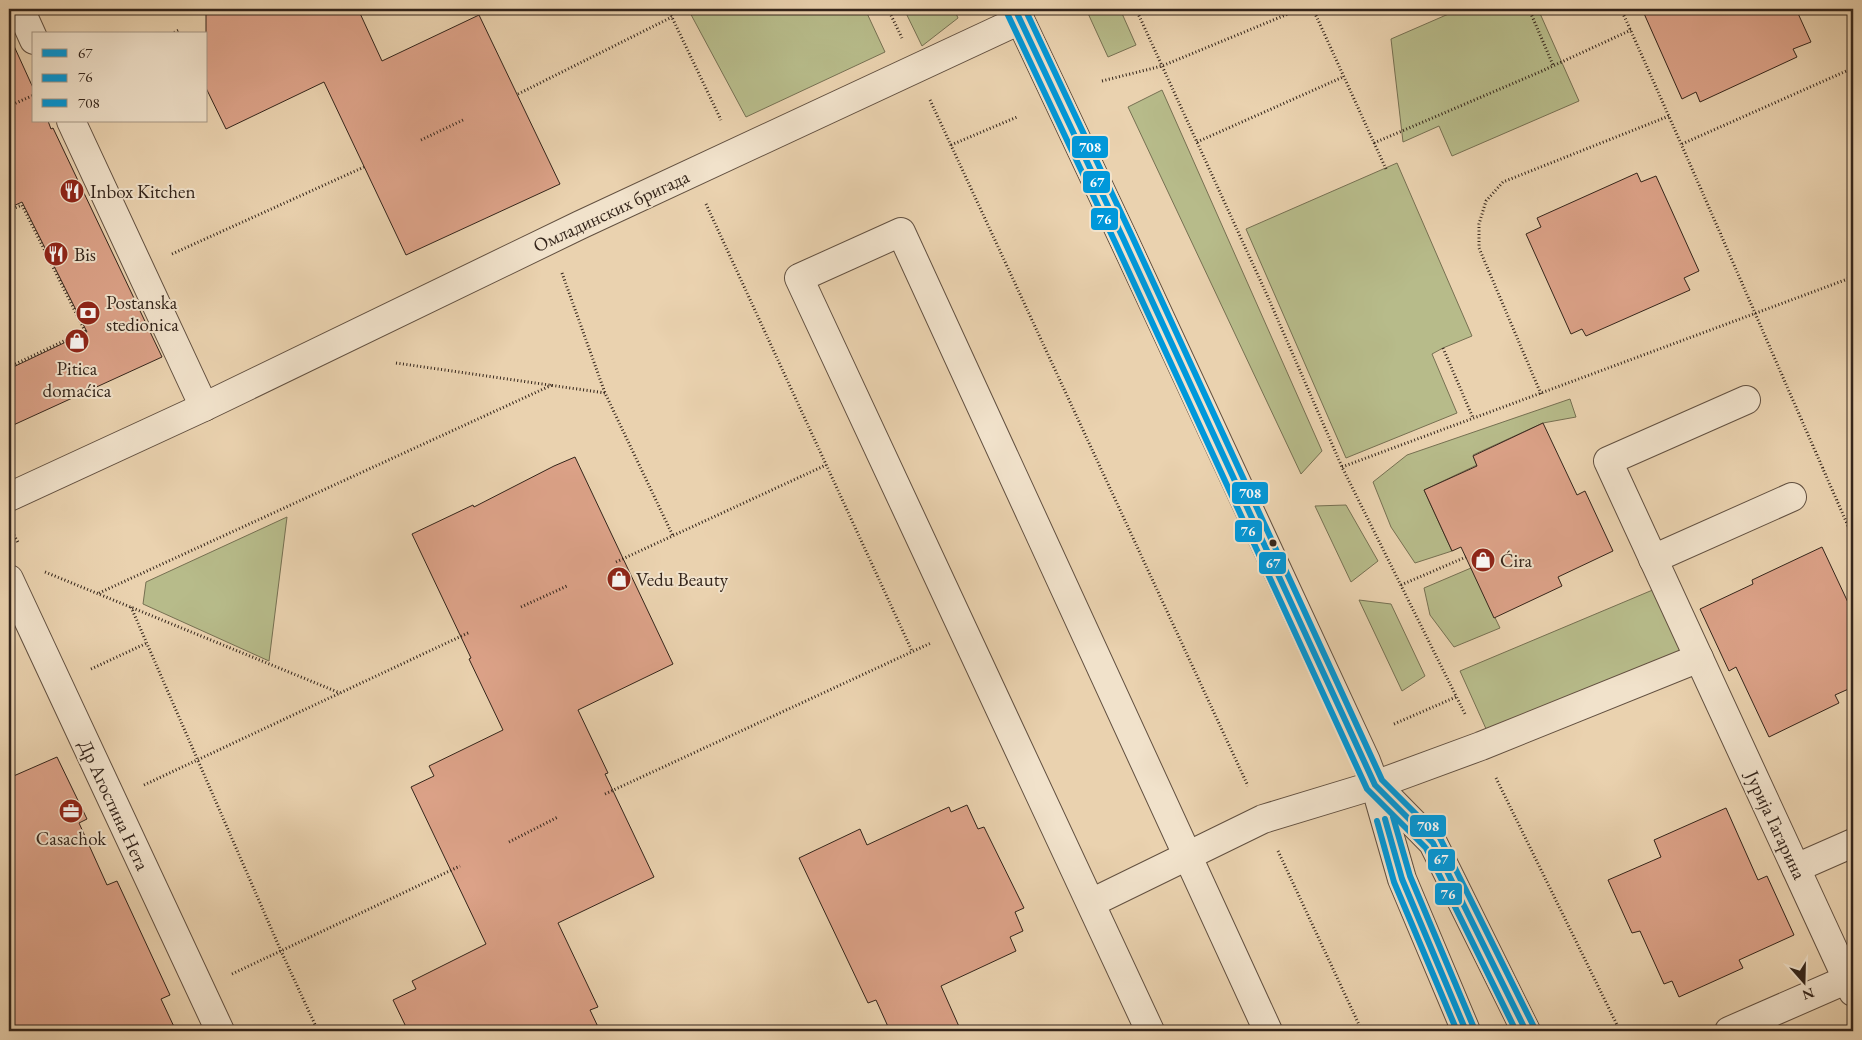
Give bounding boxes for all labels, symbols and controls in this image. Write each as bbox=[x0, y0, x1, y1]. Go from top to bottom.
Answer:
legend bbox=[32, 32, 208, 122]
text: 67 bbox=[78, 43, 93, 62]
text: 76 bbox=[78, 67, 92, 86]
text: 708 bbox=[78, 93, 100, 112]
line badge: 708 bbox=[1071, 135, 1109, 159]
text: 708 bbox=[1079, 138, 1101, 156]
street label: Омладинских бригада bbox=[529, 164, 694, 258]
line badge: 67 bbox=[1082, 170, 1111, 194]
text: 67 bbox=[1090, 173, 1105, 191]
restaurant icon: Inbox Kitchen bbox=[59, 178, 85, 204]
place label: Inbox Kitchen bbox=[90, 179, 196, 204]
line badge: 76 bbox=[1090, 207, 1119, 231]
text: 76 bbox=[1097, 210, 1112, 228]
restaurant icon: Bis bbox=[43, 241, 69, 267]
place label: Bis bbox=[74, 242, 96, 267]
place label: Postanska stedionica bbox=[106, 290, 179, 337]
bank icon: Postanska stedionica bbox=[75, 300, 101, 326]
shop icon: Pitica domaćica bbox=[64, 328, 90, 354]
place label: Pitica domaćica bbox=[43, 356, 112, 403]
line badge: 708 bbox=[1231, 481, 1269, 505]
text: 708 bbox=[1239, 484, 1261, 502]
line badge: 76 bbox=[1234, 519, 1263, 543]
text: 76 bbox=[1241, 522, 1256, 540]
unlabelled marker bbox=[1268, 538, 1278, 548]
shop icon: Ćira bbox=[1470, 547, 1496, 573]
place label: Ćira bbox=[1500, 548, 1532, 573]
line badge: 67 bbox=[1258, 551, 1287, 575]
text: 67 bbox=[1266, 554, 1281, 572]
shop icon: Vedu Beauty bbox=[606, 566, 632, 592]
place label: Vedu Beauty bbox=[636, 567, 729, 592]
street label: Др Агостина Нета bbox=[73, 736, 155, 875]
street label: Јурија Гагарина bbox=[1739, 765, 1812, 884]
office icon: Casachok bbox=[58, 798, 84, 824]
line badge: 708 bbox=[1409, 814, 1447, 838]
text: 708 bbox=[1417, 817, 1439, 835]
place label: Casachok bbox=[36, 826, 107, 851]
line badge: 67 bbox=[1427, 848, 1456, 872]
text: 67 bbox=[1434, 850, 1449, 868]
line badge: 76 bbox=[1434, 882, 1463, 906]
text: 76 bbox=[1441, 885, 1456, 903]
north arrow bbox=[1780, 958, 1830, 1008]
text: N bbox=[1799, 984, 1817, 1005]

